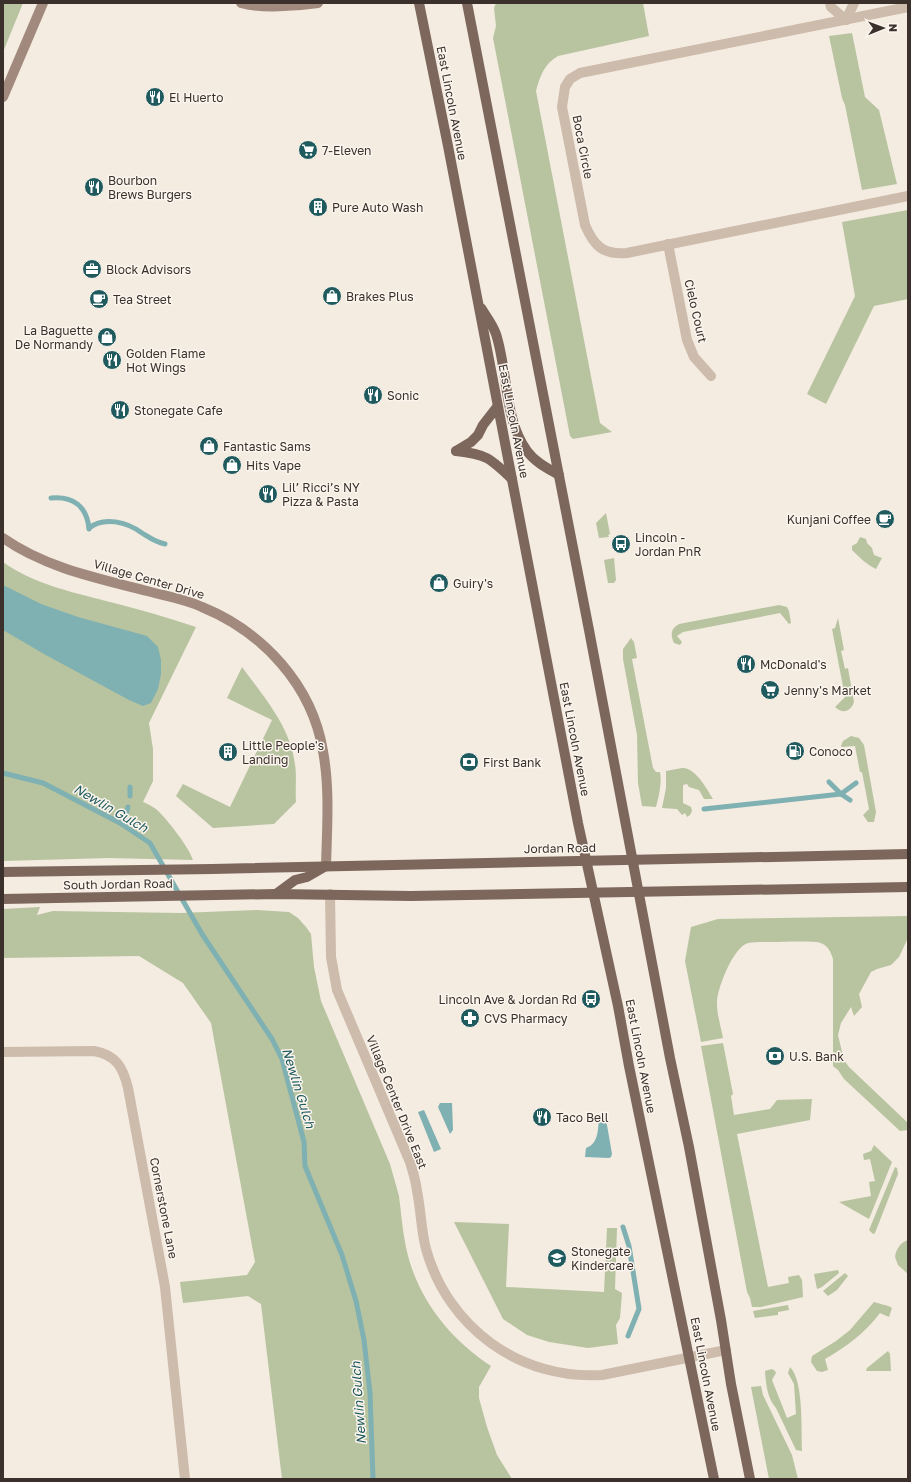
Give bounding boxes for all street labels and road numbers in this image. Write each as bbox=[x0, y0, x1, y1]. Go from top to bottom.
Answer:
street label: East Lincoln Avenue bbox=[434, 45, 470, 161]
street label: Boca Circle bbox=[569, 114, 597, 180]
street label: Cielo Court bbox=[681, 278, 711, 344]
street label: East Lincoln Avenue bbox=[496, 363, 532, 479]
street label: Village Center Drive bbox=[92, 556, 206, 602]
street label: East Lincoln Avenue bbox=[557, 681, 593, 797]
street label: Jordan Road bbox=[524, 840, 596, 856]
street label: South Jordan Road bbox=[63, 876, 173, 892]
street label: East Lincoln Avenue bbox=[623, 998, 659, 1114]
street label: Village Center Drive East bbox=[363, 1033, 431, 1171]
street label: Cornerstone Lane bbox=[147, 1156, 181, 1260]
street label: East Lincoln Avenue bbox=[688, 1316, 724, 1432]

